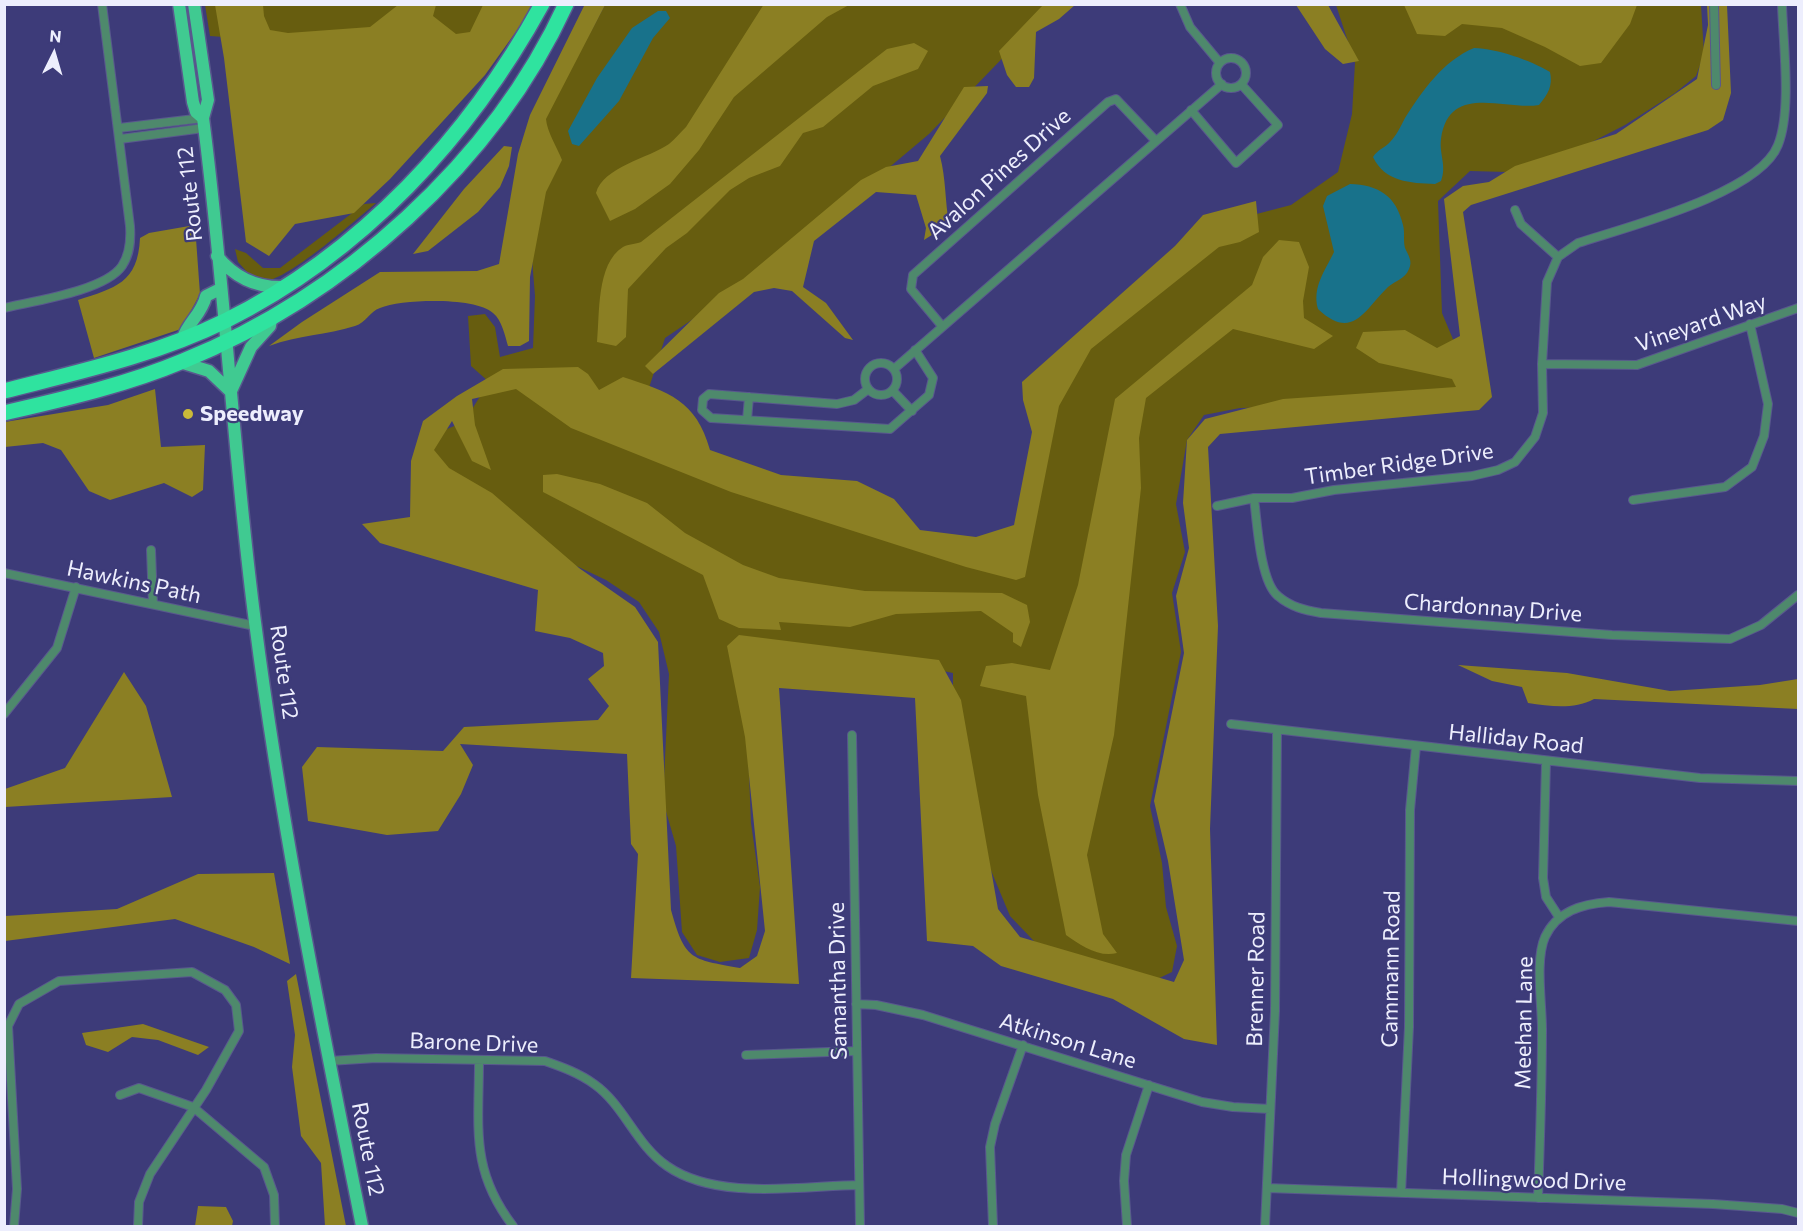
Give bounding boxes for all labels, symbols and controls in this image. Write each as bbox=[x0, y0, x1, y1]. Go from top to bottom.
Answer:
north arrow bbox=[24, 24, 84, 84]
text: N bbox=[49, 26, 62, 46]
street label: Avalon Pines Drive bbox=[922, 103, 1076, 245]
street label: Route 112 bbox=[172, 145, 208, 243]
street label: Vineyard Way bbox=[1632, 288, 1770, 358]
place label: Speedway bbox=[200, 401, 304, 427]
marker: Speedway bbox=[181, 407, 195, 421]
street label: Timber Ridge Drive bbox=[1303, 438, 1495, 490]
street label: Hawkins Path bbox=[64, 555, 204, 609]
street label: Chardonnay Drive bbox=[1403, 589, 1583, 627]
street label: Route 112 bbox=[264, 623, 304, 721]
street label: Halliday Road bbox=[1447, 719, 1585, 759]
street label: Cammann Road bbox=[1376, 890, 1406, 1048]
street label: Samantha Drive bbox=[823, 902, 853, 1060]
street label: Brenner Road bbox=[1242, 911, 1270, 1047]
street label: Meehan Lane bbox=[1510, 956, 1538, 1090]
street label: Atkinson Lane bbox=[996, 1008, 1140, 1074]
street label: Barone Drive bbox=[409, 1028, 539, 1058]
street label: Route 112 bbox=[346, 1100, 390, 1198]
street label: Hollingwood Drive bbox=[1441, 1164, 1627, 1196]

